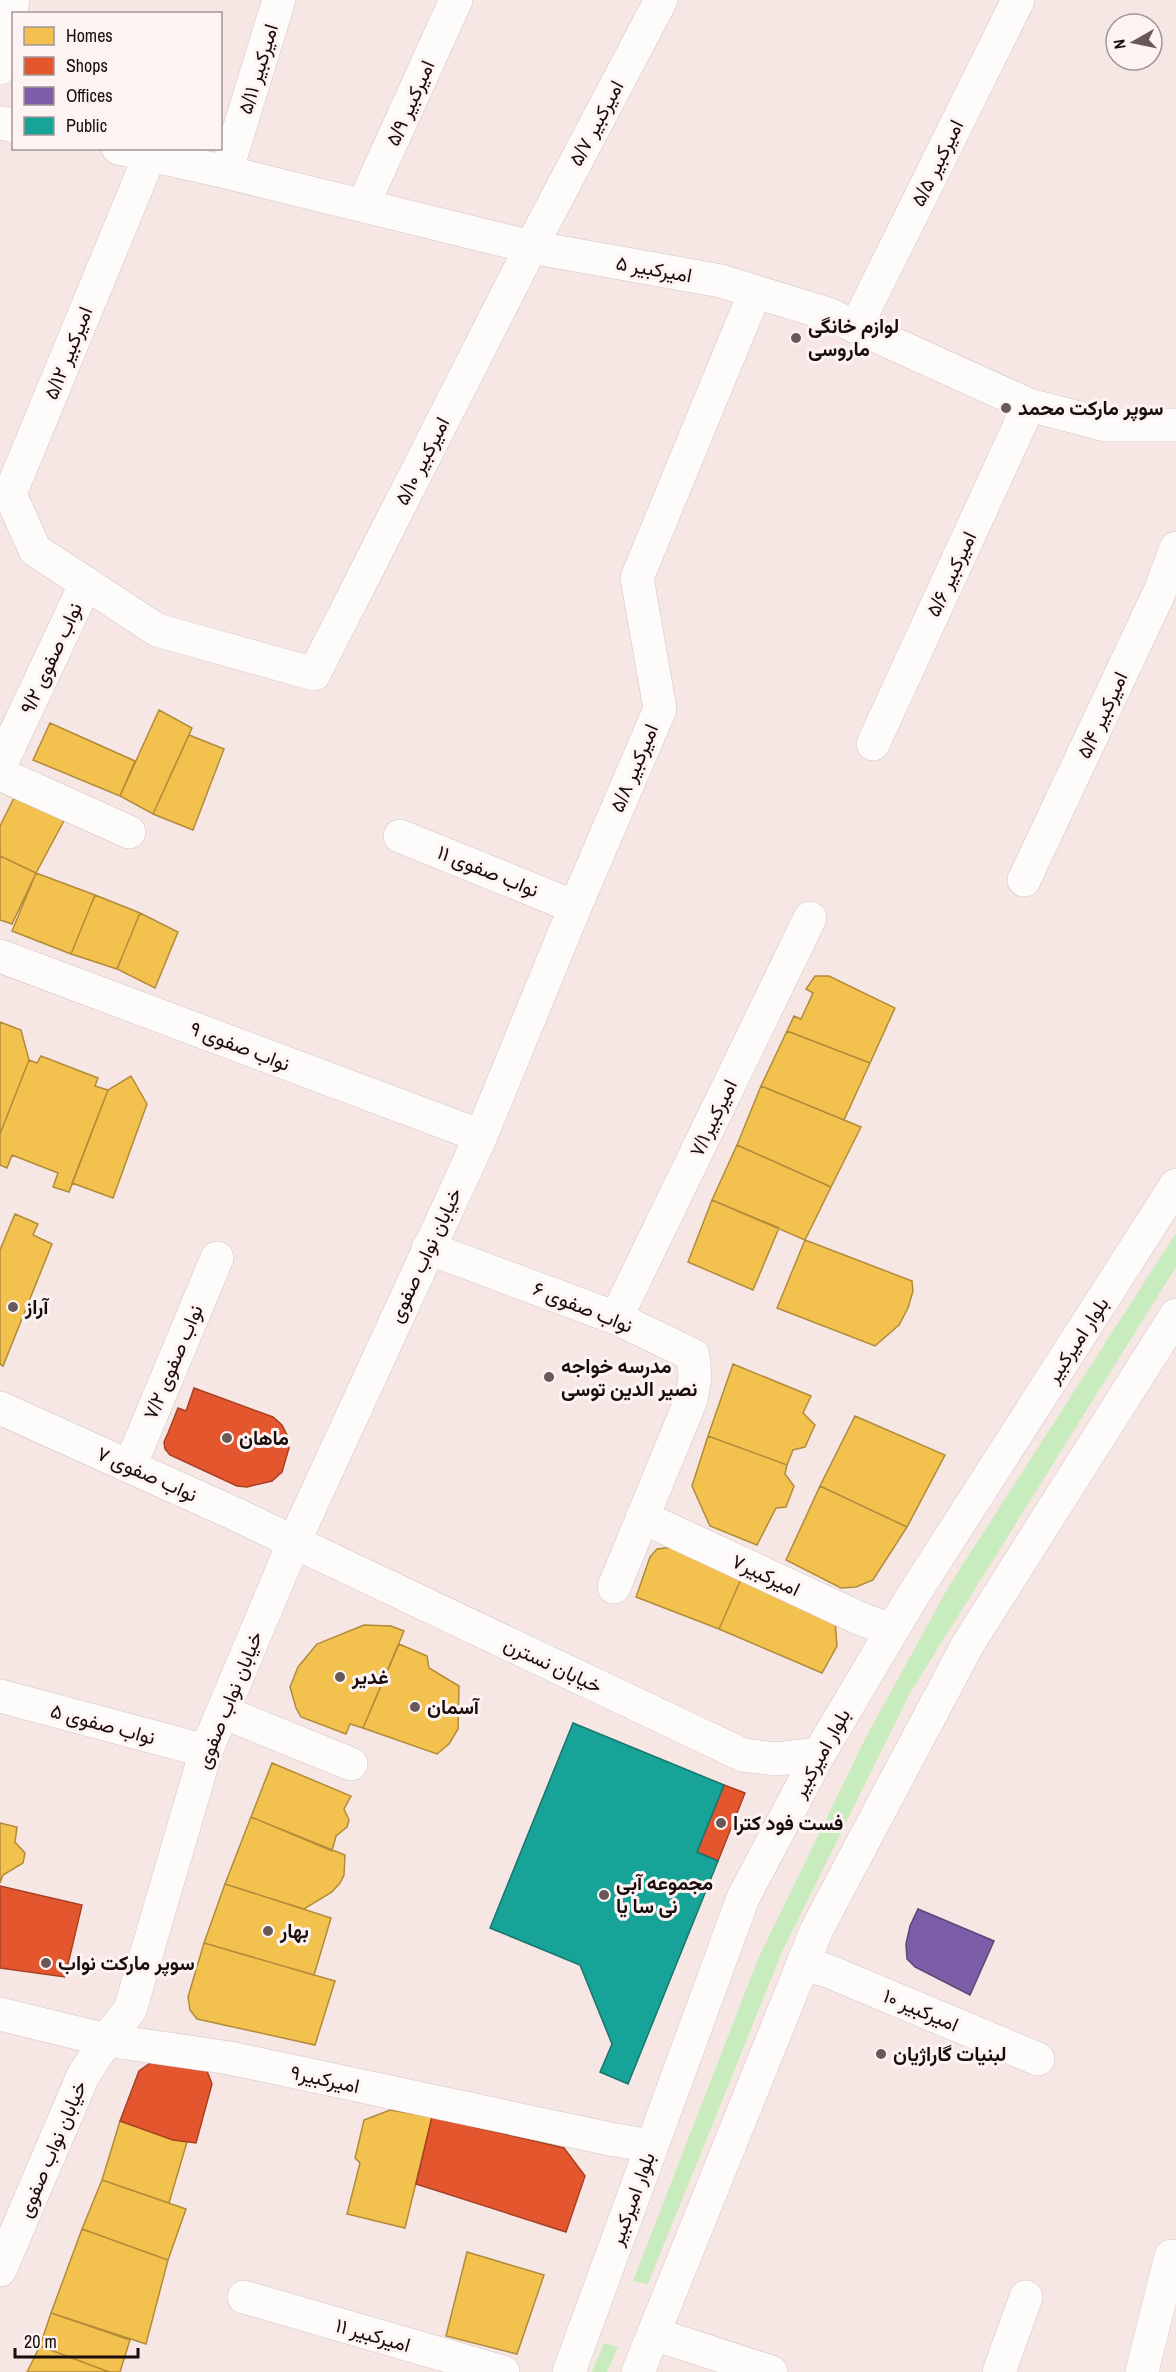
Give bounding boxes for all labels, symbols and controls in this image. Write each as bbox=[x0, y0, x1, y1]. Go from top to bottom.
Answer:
legend bbox=[12, 12, 222, 150]
north arrow bbox=[1104, 12, 1164, 72]
street label: امیرکبیر ۵/۱۱ bbox=[231, 20, 284, 117]
text: Homes bbox=[66, 23, 113, 48]
text: N bbox=[1108, 38, 1131, 51]
text: Shops bbox=[66, 53, 108, 78]
street label: امیرکبیر ۵/۹ bbox=[379, 56, 440, 150]
street label: امیرکبیر ۵/۷ bbox=[562, 75, 629, 170]
text: Offices bbox=[66, 83, 113, 108]
text: Public bbox=[66, 113, 107, 138]
street label: امیرکبیر ۵/۵ bbox=[904, 115, 969, 211]
street label: امیرکبیر ۵ bbox=[614, 249, 694, 288]
street label: امیرکبیر ۵/۱۲ bbox=[37, 302, 98, 403]
place label: لوازم خانگی ماروسی bbox=[808, 312, 899, 362]
marker: لوازم خانگی ماروسی bbox=[789, 331, 803, 345]
place label: سوپر مارکت محمد bbox=[1018, 394, 1164, 422]
marker: سوپر مارکت محمد bbox=[999, 401, 1013, 415]
street label: امیرکبیر ۵/۱۰ bbox=[388, 412, 455, 510]
street label: امیرکبیر ۵/۶ bbox=[919, 527, 982, 621]
street label: نواب صفوی ۹/۲ bbox=[13, 598, 88, 718]
street label: امیرکبیر ۵/۴ bbox=[1070, 667, 1133, 763]
street label: امیرکبیر ۵/۸ bbox=[603, 720, 664, 816]
street label: نواب صفوی ۱۱ bbox=[433, 838, 543, 903]
street label: نواب صفوی ۹ bbox=[186, 1014, 294, 1077]
street label: امیرکبیر۷/۱ bbox=[682, 1075, 743, 1161]
street label: خیابان نواب صفوی bbox=[381, 1183, 468, 1327]
street label: نواب صفوی ۶ bbox=[529, 1274, 637, 1339]
street label: بلوار امیرکبیر bbox=[1038, 1291, 1115, 1389]
place label: آراز bbox=[24, 1293, 50, 1320]
marker: آراز bbox=[6, 1300, 20, 1314]
street label: نواب صفوی ۷/۲ bbox=[136, 1300, 209, 1423]
place label: مدرسه خواجه نصیر الدین توسی bbox=[561, 1352, 697, 1402]
marker: مدرسه خواجه نصیر الدین توسی bbox=[542, 1370, 556, 1384]
place label: ماهان bbox=[239, 1424, 289, 1451]
marker: ماهان bbox=[220, 1431, 234, 1445]
street label: نواب صفوی ۷ bbox=[93, 1439, 202, 1508]
street label: امیرکبیر۷ bbox=[728, 1547, 805, 1602]
street label: خیابان نواب صفوی bbox=[189, 1627, 268, 1773]
street label: خیابان نسترن bbox=[500, 1630, 607, 1699]
place label: غدیر bbox=[351, 1663, 389, 1690]
marker: غدیر bbox=[333, 1670, 347, 1684]
place label: آسمان bbox=[427, 1693, 481, 1720]
street label: نواب صفوی ۵ bbox=[48, 1697, 158, 1750]
marker: آسمان bbox=[408, 1700, 422, 1714]
street label: بلوار امیرکبیر bbox=[785, 1703, 856, 1803]
place label: فست فود کترا bbox=[733, 1809, 843, 1836]
marker: فست فود کترا bbox=[714, 1816, 728, 1830]
place label: مجموعه آبی نی سا یا bbox=[616, 1869, 713, 1919]
marker: مجموعه آبی نی سا یا bbox=[597, 1888, 611, 1902]
place label: بهار bbox=[279, 1917, 309, 1944]
marker: بهار bbox=[261, 1924, 275, 1938]
place label: سوپر مارکت نواب bbox=[58, 1949, 195, 1977]
marker: سوپر مارکت نواب bbox=[39, 1956, 53, 1970]
street label: امیرکبیر ۱۰ bbox=[879, 1982, 963, 2037]
place label: لبنیات گاراژیان bbox=[893, 2040, 1007, 2067]
marker: لبنیات گاراژیان bbox=[874, 2047, 888, 2061]
street label: امیرکبیر۹ bbox=[288, 2058, 362, 2099]
street label: خیابان نواب صفوی bbox=[11, 2076, 93, 2221]
street label: بلوار امیرکبیر bbox=[602, 2148, 661, 2250]
street label: امیرکبیر ۱۱ bbox=[333, 2311, 414, 2358]
scale bar bbox=[15, 2321, 138, 2359]
text: 20 m bbox=[24, 2329, 57, 2354]

